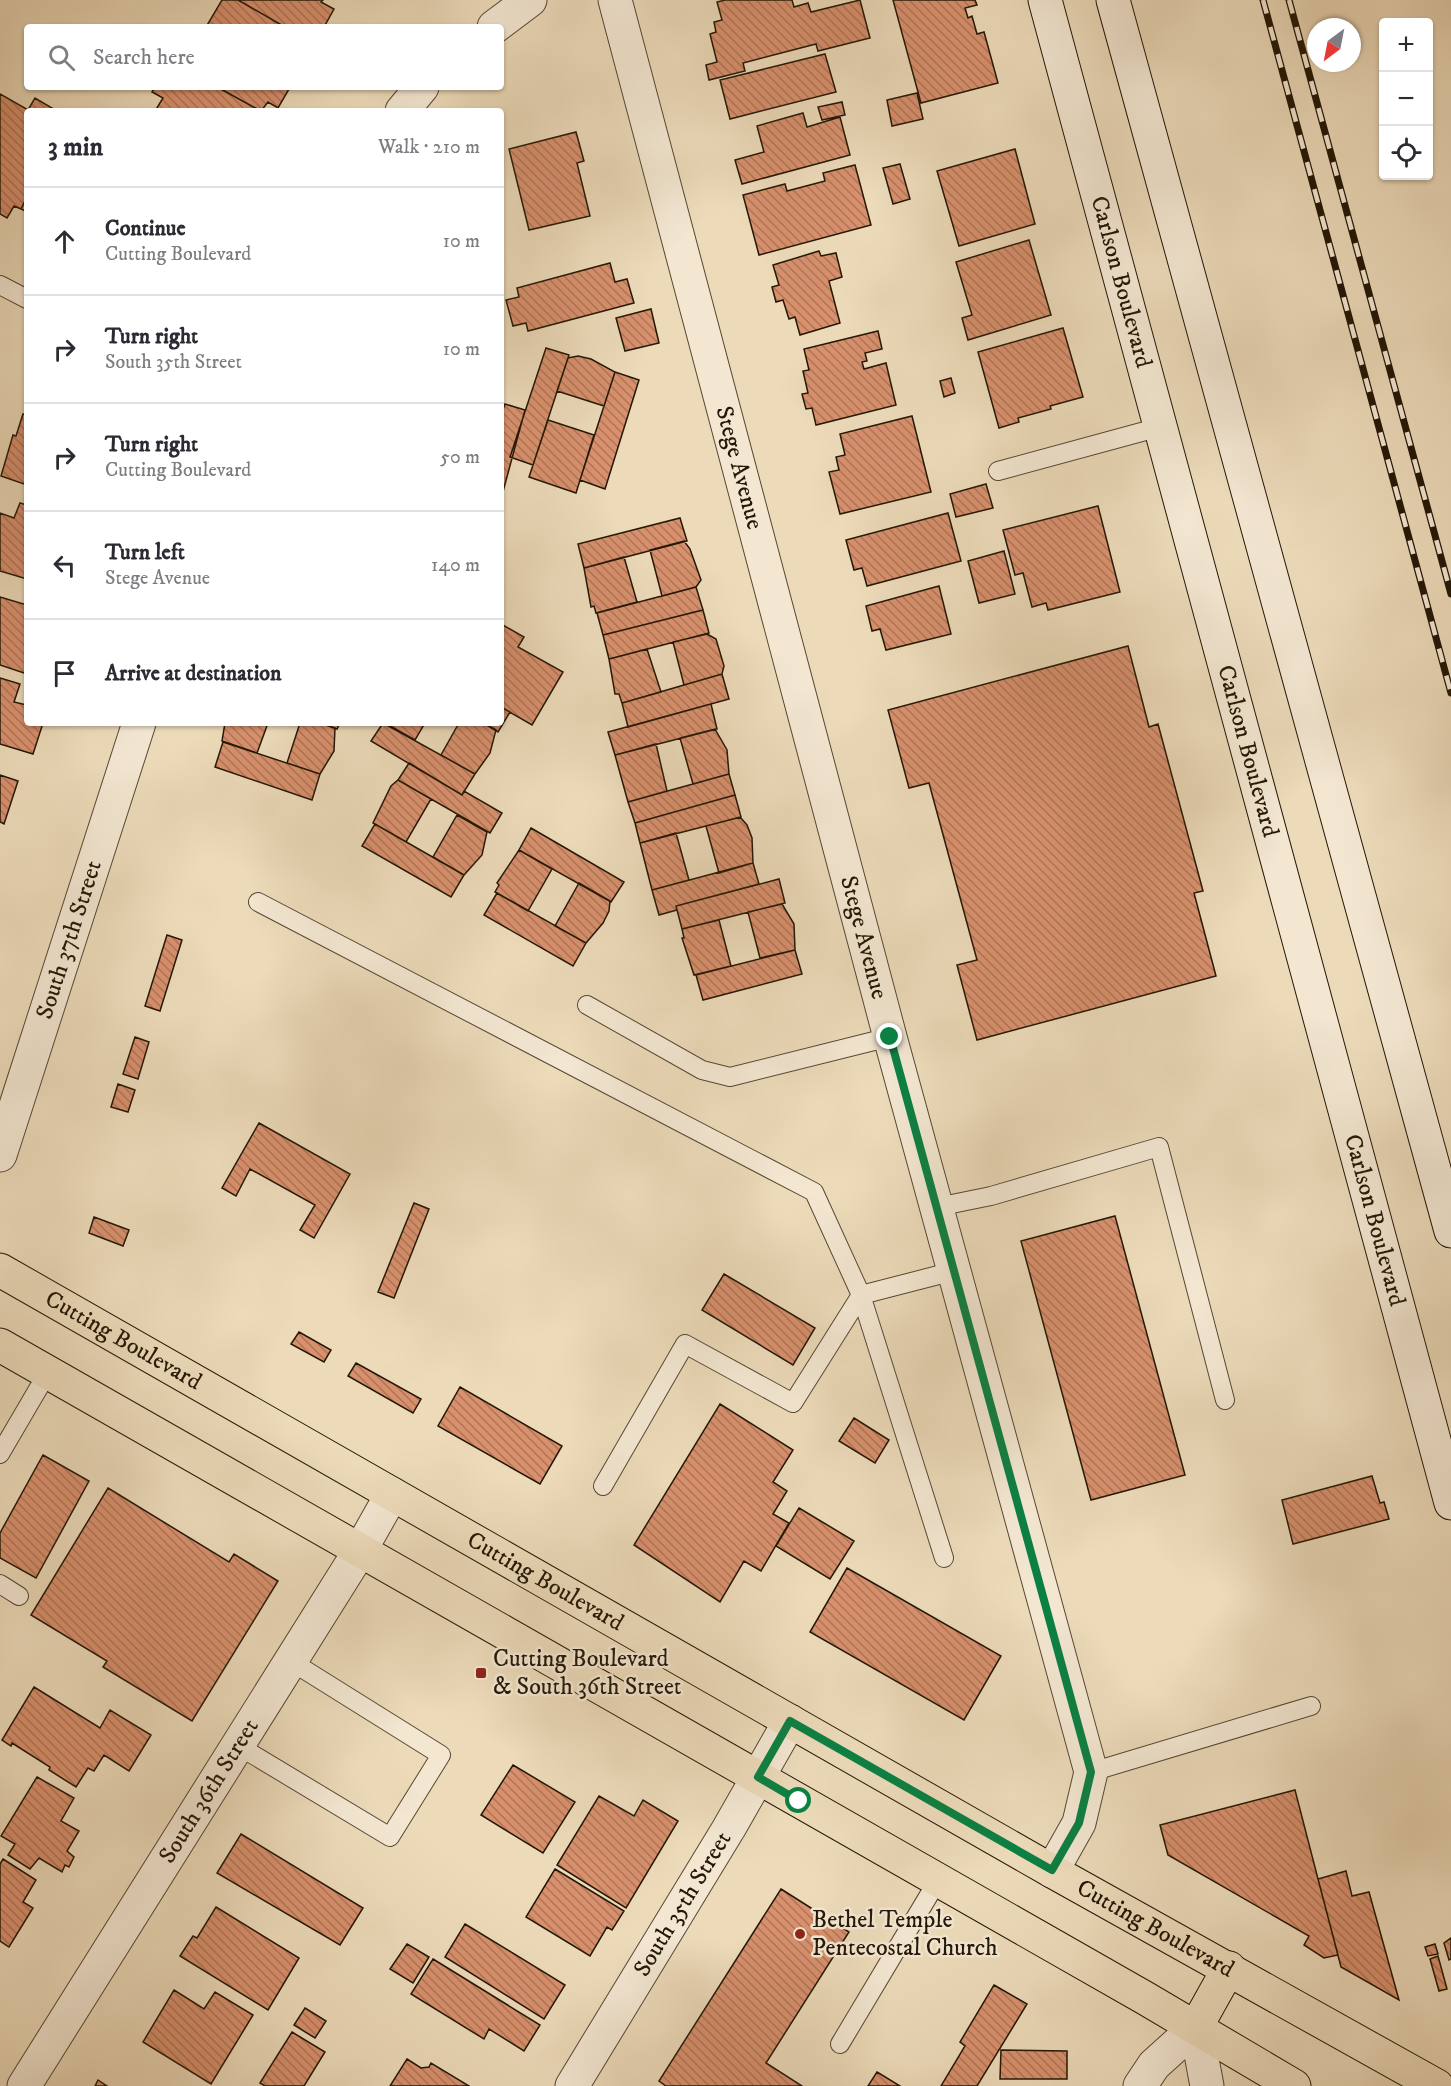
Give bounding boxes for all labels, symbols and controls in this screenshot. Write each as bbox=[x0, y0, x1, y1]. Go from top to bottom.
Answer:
north arrow bbox=[1307, 18, 1361, 72]
map controls bbox=[1379, 18, 1433, 180]
button: + bbox=[1379, 18, 1433, 72]
search box bbox=[24, 24, 504, 90]
icon: search bbox=[45, 41, 78, 74]
text: Search here bbox=[93, 44, 195, 71]
button: − bbox=[1379, 72, 1433, 126]
button: locate bbox=[1379, 126, 1433, 180]
text: 3 min bbox=[48, 131, 103, 164]
text: Walk · 210 m bbox=[378, 135, 480, 160]
street label: Carlson Boulevard bbox=[1084, 193, 1159, 371]
text: Continue bbox=[105, 215, 186, 242]
icon: ahead bbox=[48, 225, 81, 258]
text: 10 m bbox=[443, 229, 480, 254]
text: Cutting Boulevard bbox=[105, 242, 251, 267]
text: Turn right bbox=[105, 323, 198, 350]
icon: right bbox=[48, 333, 81, 366]
text: 10 m bbox=[443, 337, 480, 362]
text: South 35th Street bbox=[105, 350, 242, 375]
street label: Stege Avenue bbox=[708, 403, 770, 533]
text: Turn right bbox=[105, 431, 198, 458]
icon: right bbox=[48, 441, 81, 474]
text: 50 m bbox=[440, 445, 480, 470]
text: Cutting Boulevard bbox=[105, 458, 251, 483]
text: Turn left bbox=[105, 539, 185, 566]
icon: left bbox=[48, 549, 81, 582]
text: 140 m bbox=[431, 553, 480, 578]
text: Stege Avenue bbox=[105, 566, 210, 591]
icon: arrive bbox=[48, 657, 81, 690]
text: Arrive at destination bbox=[105, 660, 282, 687]
street label: Carlson Boulevard bbox=[1210, 662, 1285, 840]
street label: South 37th Street bbox=[30, 856, 109, 1023]
street label: Stege Avenue bbox=[833, 873, 894, 1002]
route end bbox=[876, 1023, 902, 1049]
street label: Carlson Boulevard bbox=[1337, 1131, 1412, 1310]
street label: Cutting Boulevard bbox=[40, 1284, 207, 1397]
street label: Cutting Boulevard bbox=[462, 1525, 629, 1638]
place label: Cutting Boulevard & South 36th Street bbox=[493, 1644, 682, 1702]
marker: Cutting Boulevard & South 36th Street bbox=[474, 1666, 488, 1680]
street label: South 36th Street bbox=[152, 1713, 266, 1869]
route start bbox=[785, 1787, 811, 1813]
street label: South 35th Street bbox=[627, 1826, 738, 1982]
street label: Cutting Boulevard bbox=[1071, 1873, 1239, 1985]
place label: Bethel Temple Pentecostal Church bbox=[812, 1905, 998, 1963]
marker: Bethel Temple Pentecostal Church bbox=[793, 1927, 807, 1941]

